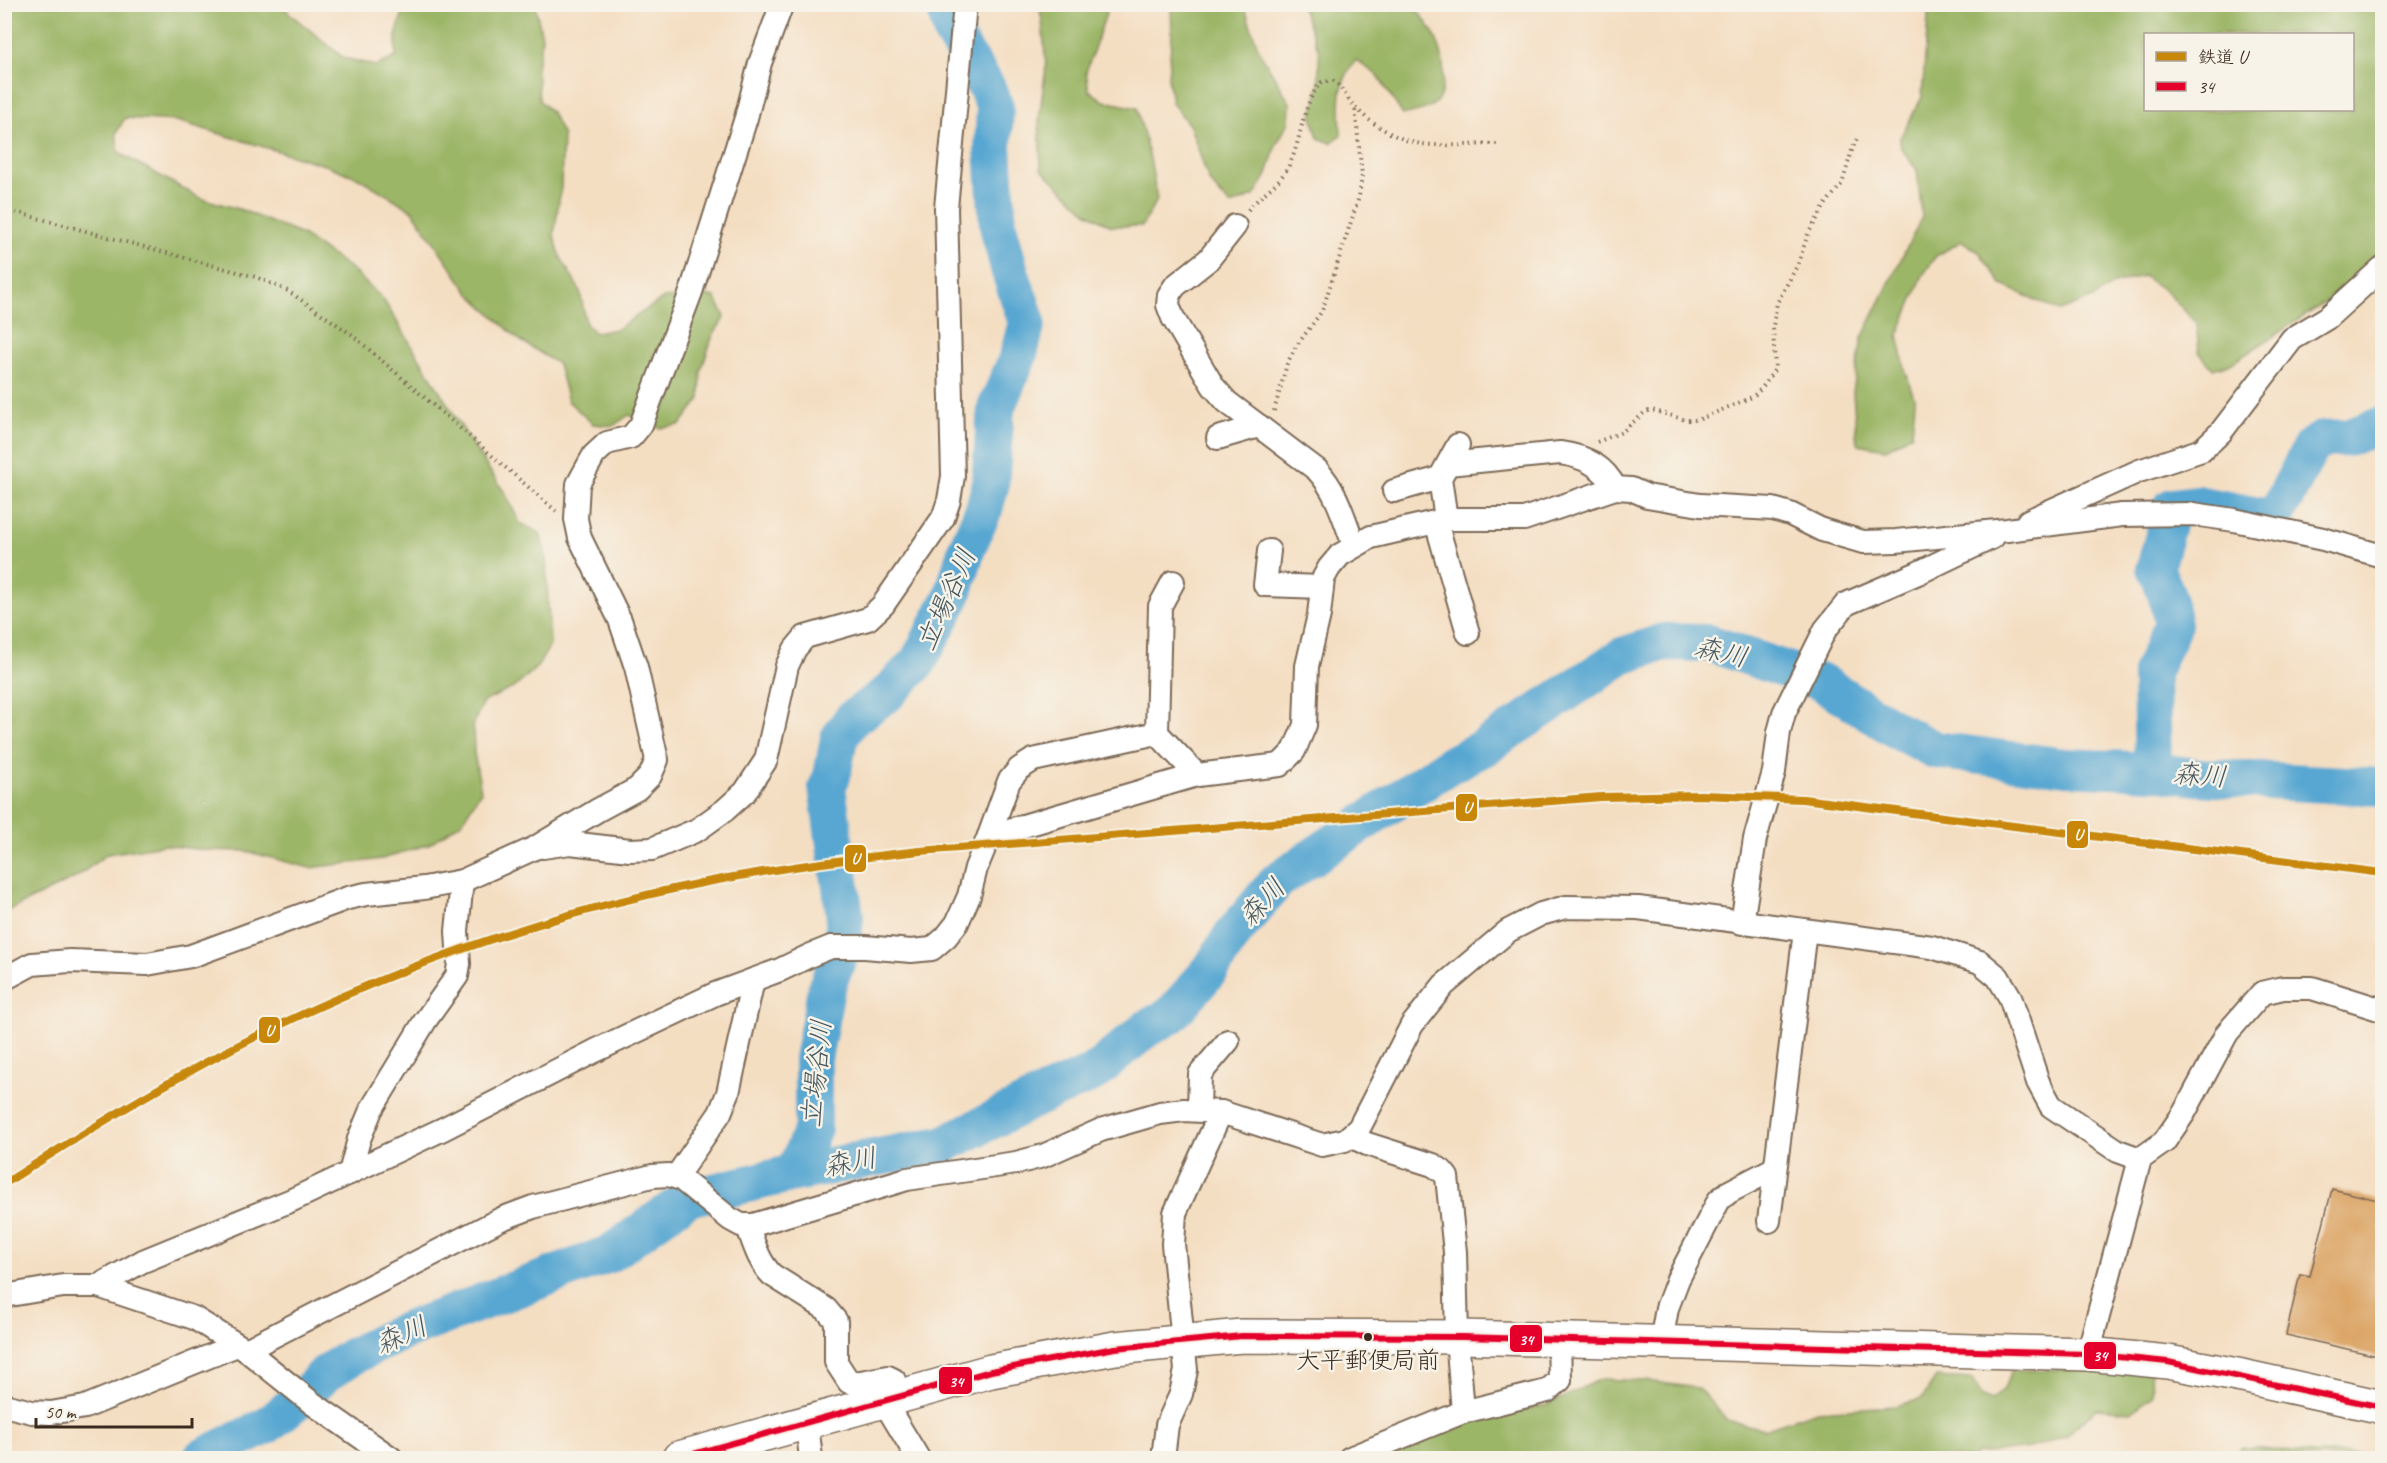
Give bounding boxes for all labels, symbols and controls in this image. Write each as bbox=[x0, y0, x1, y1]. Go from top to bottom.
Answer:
legend bbox=[2144, 33, 2354, 111]
text: 鉄道 U bbox=[2198, 46, 2250, 68]
text: 34 bbox=[2198, 76, 2216, 98]
water label: 立場谷川 bbox=[909, 543, 983, 655]
water label: 森川 bbox=[1691, 629, 1751, 675]
water label: 森川 bbox=[2172, 756, 2228, 794]
line badge: U bbox=[1455, 793, 1478, 822]
text: U bbox=[1463, 798, 1474, 818]
line badge: U bbox=[2066, 820, 2089, 849]
text: U bbox=[2074, 825, 2085, 845]
line badge: U bbox=[844, 844, 867, 873]
text: U bbox=[851, 849, 862, 869]
water label: 森川 bbox=[1231, 871, 1293, 933]
line badge: U bbox=[258, 1016, 281, 1044]
water label: 立場谷川 bbox=[793, 1018, 839, 1128]
text: U bbox=[265, 1021, 276, 1041]
water label: 森川 bbox=[820, 1140, 880, 1184]
water label: 森川 bbox=[369, 1308, 433, 1362]
line badge: 34 bbox=[1509, 1324, 1543, 1353]
text: 34 bbox=[1519, 1330, 1535, 1350]
marker: 大平郵便局前 bbox=[1362, 1331, 1374, 1343]
line badge: 34 bbox=[2083, 1341, 2117, 1370]
place label: 大平郵便局前 bbox=[1296, 1345, 1440, 1375]
text: 34 bbox=[2093, 1346, 2109, 1366]
line badge: 34 bbox=[938, 1366, 973, 1395]
text: 34 bbox=[949, 1372, 965, 1392]
scale bar bbox=[36, 1391, 192, 1429]
text: 50 m bbox=[45, 1401, 78, 1423]

